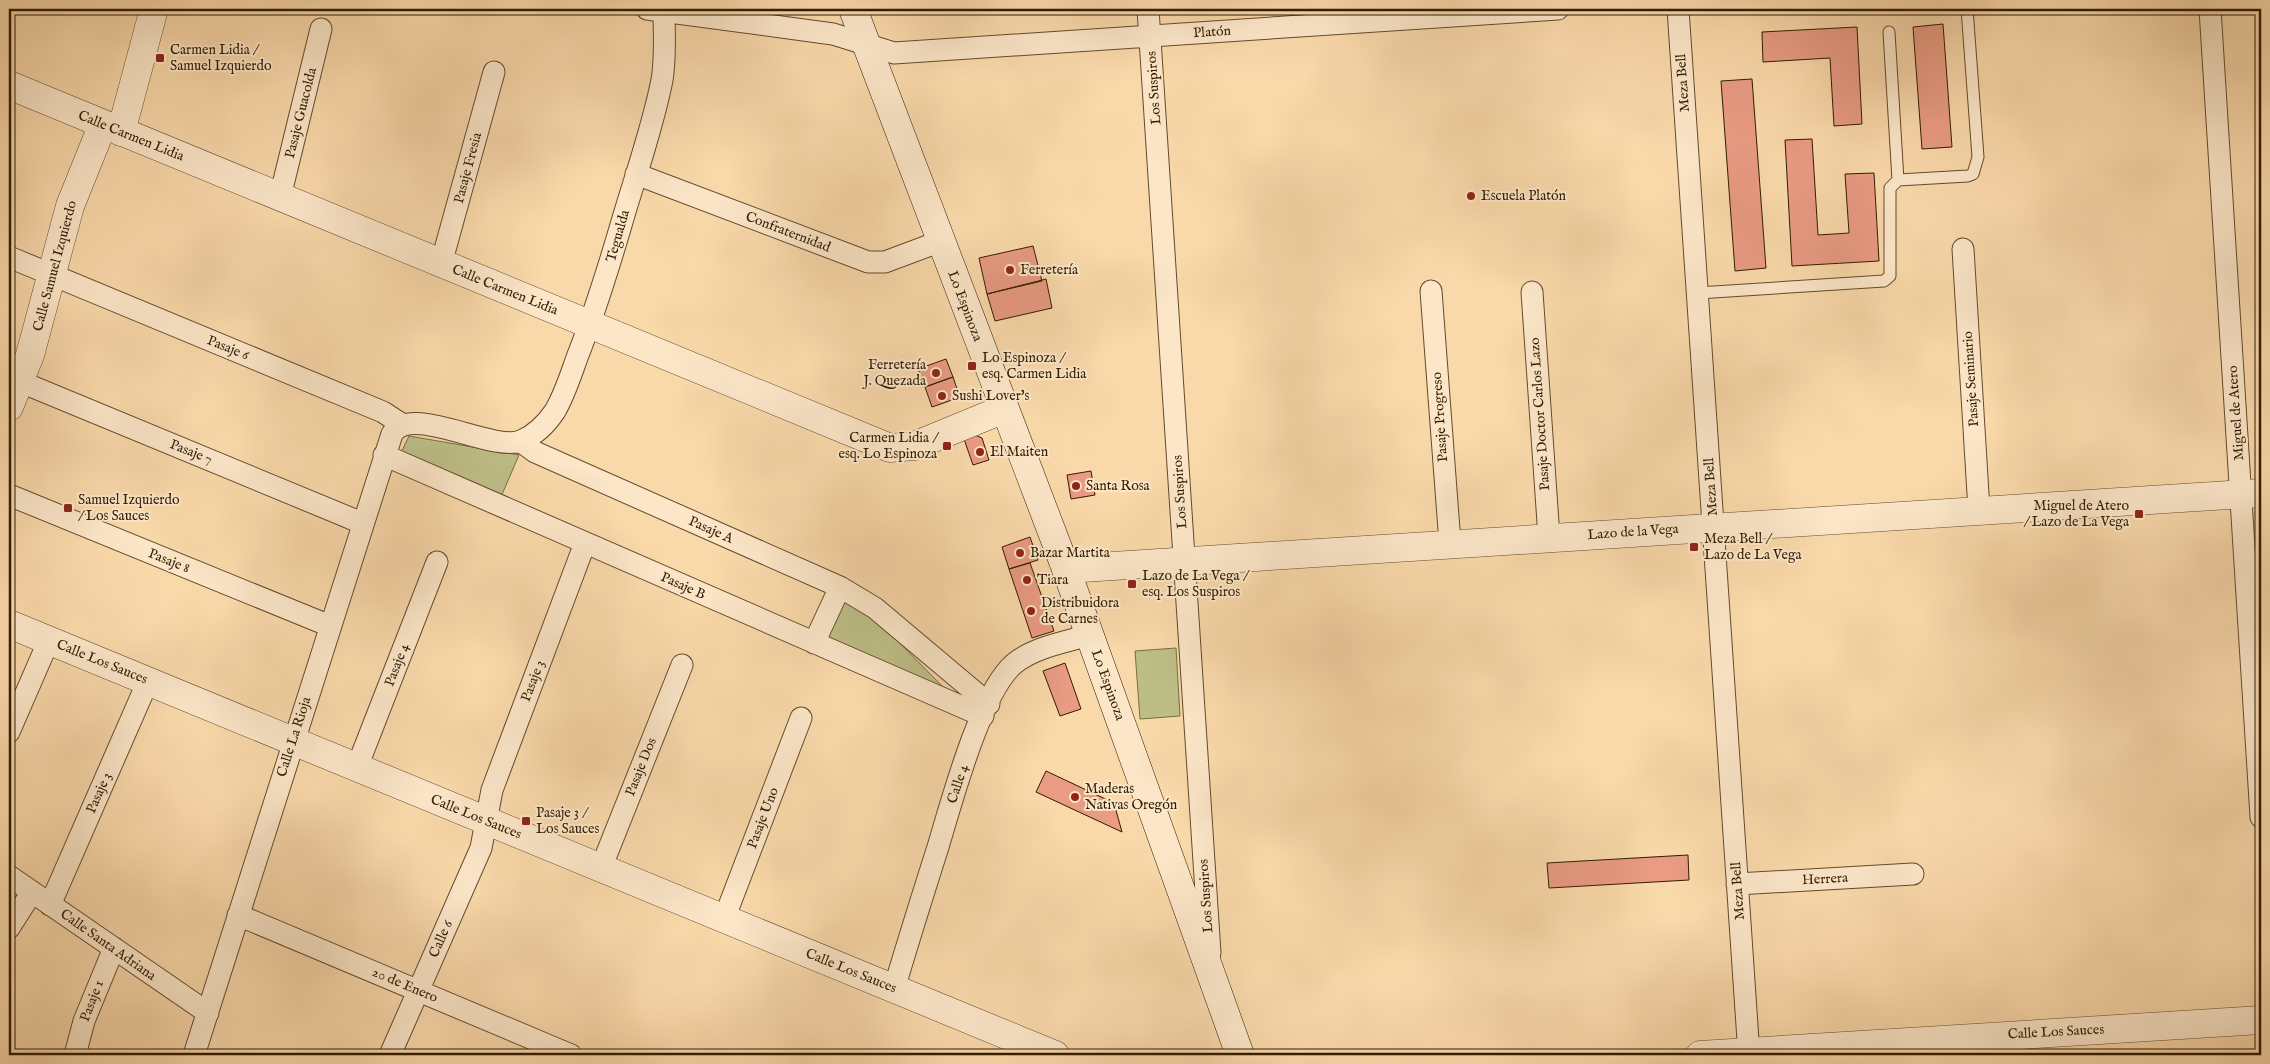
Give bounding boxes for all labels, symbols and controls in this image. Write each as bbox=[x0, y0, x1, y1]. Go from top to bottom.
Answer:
street label: Platón bbox=[1193, 22, 1232, 42]
place label: Carmen Lidia / Samuel Izquierdo bbox=[170, 41, 272, 75]
street label: Los Suspiros bbox=[1142, 50, 1166, 125]
marker: Carmen Lidia / Samuel Izquierdo bbox=[154, 52, 166, 64]
street label: Meza Bell bbox=[1672, 53, 1694, 113]
street label: Pasaje Guacolda bbox=[281, 65, 321, 160]
street label: Calle Carmen Lidia bbox=[75, 106, 188, 166]
street label: Pasaje Fresia bbox=[450, 130, 486, 206]
place label: Escuela Platón bbox=[1481, 187, 1566, 205]
marker: Escuela Platón bbox=[1465, 190, 1477, 202]
street label: Calle Samuel Izquierdo bbox=[29, 198, 81, 333]
street label: Tegualda bbox=[602, 207, 634, 264]
street label: Confraternidad bbox=[743, 208, 834, 257]
street label: Calle Carmen Lidia bbox=[449, 260, 562, 320]
place label: Ferretería bbox=[1020, 261, 1079, 279]
marker: Ferretería bbox=[1004, 264, 1016, 276]
street label: Lo Espinoza bbox=[943, 268, 987, 345]
street label: Pasaje Seminario bbox=[1959, 330, 1983, 427]
street label: Pasaje 6 bbox=[204, 331, 253, 365]
street label: Pasaje Doctor Carlos Lazo bbox=[1526, 336, 1554, 491]
place label: Lo Espinoza / esq. Carmen Lidia bbox=[982, 349, 1087, 383]
place label: Ferretería J. Quezada bbox=[861, 356, 927, 390]
marker: Lo Espinoza / esq. Carmen Lidia bbox=[966, 360, 978, 372]
street label: Miguel de Atero bbox=[2224, 364, 2248, 461]
marker: Ferretería J. Quezada bbox=[930, 367, 942, 379]
street label: Pasaje Progreso bbox=[1428, 371, 1452, 463]
place label: Sushi Lover's bbox=[952, 387, 1030, 405]
marker: Sushi Lover's bbox=[936, 390, 948, 402]
place label: Carmen Lidia / esq. Lo Espinoza bbox=[838, 429, 939, 463]
street label: Pasaje 7 bbox=[167, 435, 215, 469]
marker: Carmen Lidia / esq. Lo Espinoza bbox=[941, 440, 953, 452]
place label: El Maiten bbox=[990, 443, 1049, 461]
marker: El Maiten bbox=[974, 446, 986, 458]
street label: Los Suspiros bbox=[1168, 454, 1192, 529]
street label: Meza Bell bbox=[1700, 457, 1722, 517]
place label: Santa Rosa bbox=[1086, 477, 1151, 495]
marker: Santa Rosa bbox=[1070, 480, 1082, 492]
place label: Samuel Izquierdo / Los Sauces bbox=[78, 491, 180, 525]
place label: Miguel de Atero / Lazo de La Vega bbox=[2024, 497, 2130, 531]
marker: Samuel Izquierdo / Los Sauces bbox=[62, 502, 74, 514]
marker: Miguel de Atero / Lazo de La Vega bbox=[2133, 508, 2145, 520]
street label: Pasaje A bbox=[686, 512, 737, 548]
street label: Lazo de la Vega bbox=[1587, 520, 1680, 544]
place label: Meza Bell / Lazo de La Vega bbox=[1704, 530, 1803, 564]
marker: Meza Bell / Lazo de La Vega bbox=[1688, 541, 1700, 553]
place label: Bazar Martita bbox=[1030, 544, 1111, 562]
street label: Pasaje 8 bbox=[146, 545, 192, 577]
marker: Bazar Martita bbox=[1014, 547, 1026, 559]
place label: Lazo de La Vega / esq. Los Suspiros bbox=[1142, 567, 1250, 601]
street label: Pasaje B bbox=[658, 568, 708, 604]
place label: Tiara bbox=[1037, 571, 1069, 589]
marker: Tiara bbox=[1021, 574, 1033, 586]
marker: Lazo de La Vega / esq. Los Suspiros bbox=[1126, 578, 1138, 590]
place label: Distribuidora de Carnes bbox=[1041, 594, 1120, 628]
marker: Distribuidora de Carnes bbox=[1025, 605, 1037, 617]
street label: Calle Los Sauces bbox=[54, 636, 150, 688]
street label: Pasaje 4 bbox=[381, 641, 413, 689]
street label: Lo Espinoza bbox=[1087, 647, 1129, 724]
street label: Pasaje 3 bbox=[517, 658, 549, 704]
street label: Calle La Rioja bbox=[273, 694, 316, 779]
street label: Pasaje Dos bbox=[621, 735, 661, 799]
street label: Calle 4 bbox=[943, 762, 973, 806]
street label: Pasaje 3 bbox=[82, 770, 116, 816]
place label: Maderas Nativas Oregón bbox=[1085, 780, 1178, 814]
street label: Pasaje Uno bbox=[743, 784, 783, 851]
street label: Calle Los Sauces bbox=[428, 791, 524, 843]
marker: Maderas Nativas Oregón bbox=[1069, 791, 1081, 803]
place label: Pasaje 3 / Los Sauces bbox=[536, 804, 600, 838]
marker: Pasaje 3 / Los Sauces bbox=[520, 815, 532, 827]
street label: Los Suspiros bbox=[1194, 858, 1218, 933]
street label: Meza Bell bbox=[1727, 861, 1749, 921]
street label: Herrera bbox=[1801, 869, 1849, 889]
street label: Calle Santa Adriana bbox=[57, 905, 160, 985]
street label: Calle 6 bbox=[425, 917, 458, 960]
street label: Calle Los Sauces bbox=[803, 945, 899, 997]
street label: 20 de Enero bbox=[369, 963, 441, 1007]
street label: Pasaje 1 bbox=[76, 978, 108, 1024]
street label: Calle Los Sauces bbox=[2007, 1020, 2105, 1044]

